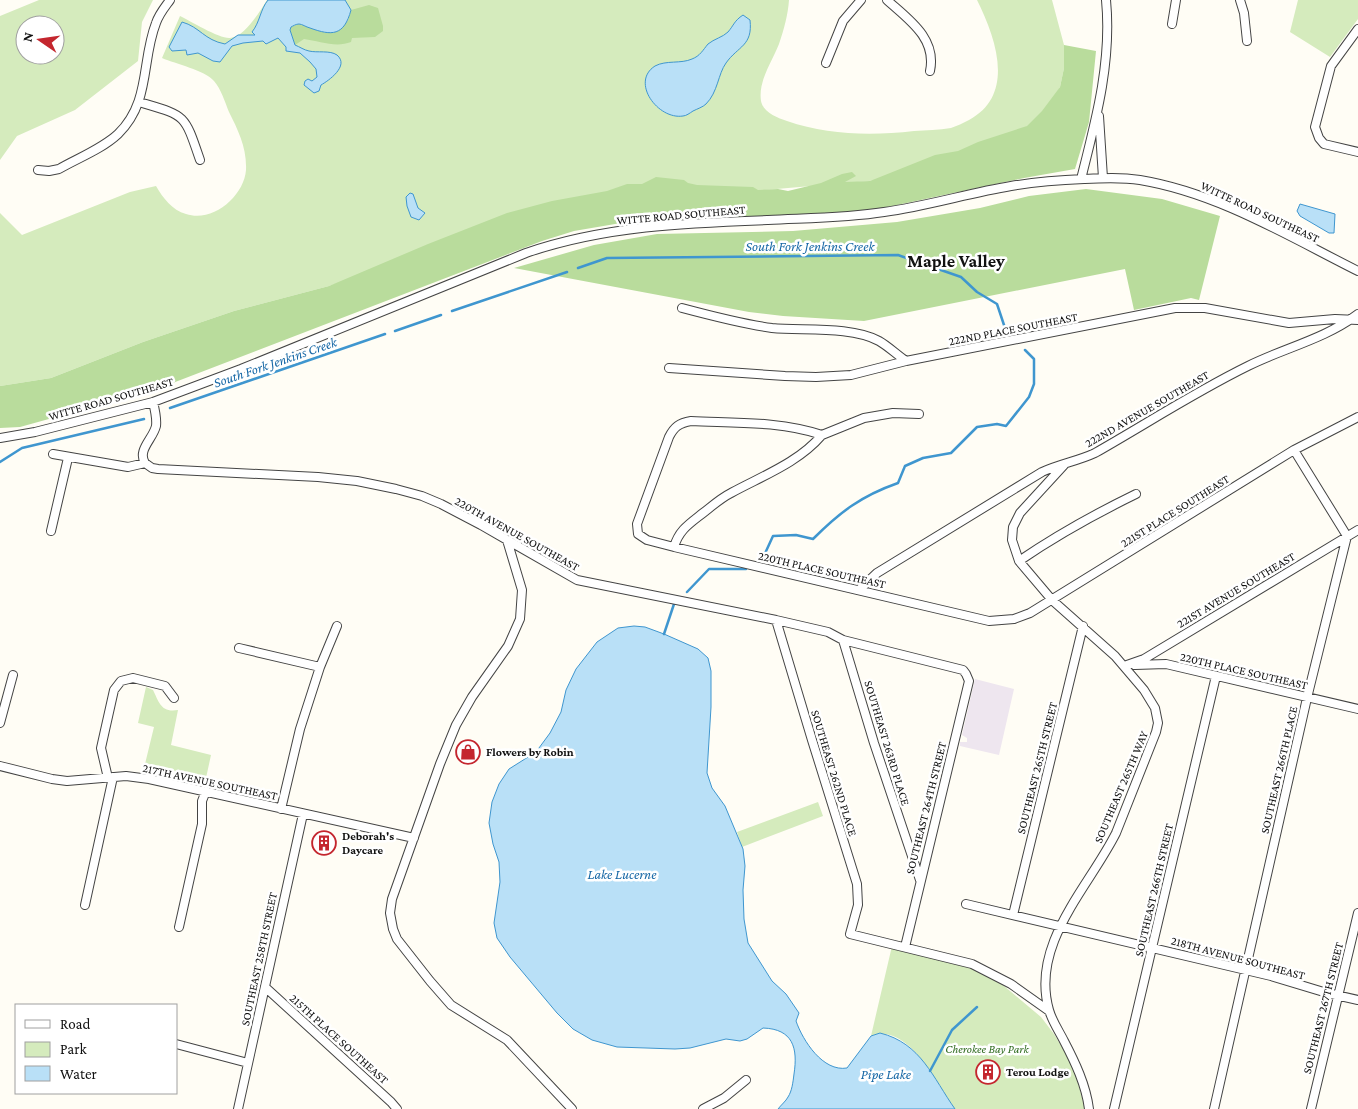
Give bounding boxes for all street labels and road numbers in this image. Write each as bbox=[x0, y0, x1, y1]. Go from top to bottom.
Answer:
street label: WITTE ROAD SOUTHEAST bbox=[1198, 178, 1322, 246]
street label: WITTE ROAD SOUTHEAST bbox=[616, 202, 746, 228]
street label: 222ND PLACE SOUTHEAST bbox=[947, 310, 1079, 348]
street label: 222ND AVENUE SOUTHEAST bbox=[1083, 368, 1212, 450]
street label: WITTE ROAD SOUTHEAST bbox=[47, 374, 176, 424]
street label: 221ST PLACE SOUTHEAST bbox=[1118, 472, 1232, 550]
street label: 220TH AVENUE SOUTHEAST bbox=[452, 494, 582, 574]
street label: 220TH PLACE SOUTHEAST bbox=[757, 548, 888, 592]
street label: 221ST AVENUE SOUTHEAST bbox=[1174, 549, 1298, 631]
street label: 220TH PLACE SOUTHEAST bbox=[1179, 649, 1310, 693]
street label: SOUTHEAST 263RD PLACE bbox=[861, 679, 913, 808]
street label: SOUTHEAST 265TH STREET bbox=[1014, 700, 1060, 835]
street label: SOUTHEAST 266TH PLACE bbox=[1258, 704, 1301, 835]
street label: SOUTHEAST 262ND PLACE bbox=[808, 708, 860, 838]
street label: SOUTHEAST 265TH WAY bbox=[1091, 728, 1151, 845]
street label: SOUTHEAST 264TH STREET bbox=[903, 740, 949, 876]
street label: 217TH AVENUE SOUTHEAST bbox=[141, 761, 279, 803]
street label: SOUTHEAST 266TH STREET bbox=[1132, 822, 1176, 958]
street label: SOUTHEAST 258TH STREET bbox=[238, 891, 280, 1027]
street label: 218TH AVENUE SOUTHEAST bbox=[1169, 933, 1307, 983]
street label: SOUTHEAST 267TH STREET bbox=[1300, 940, 1346, 1075]
street label: 215TH PLACE SOUTHEAST bbox=[287, 991, 391, 1087]

